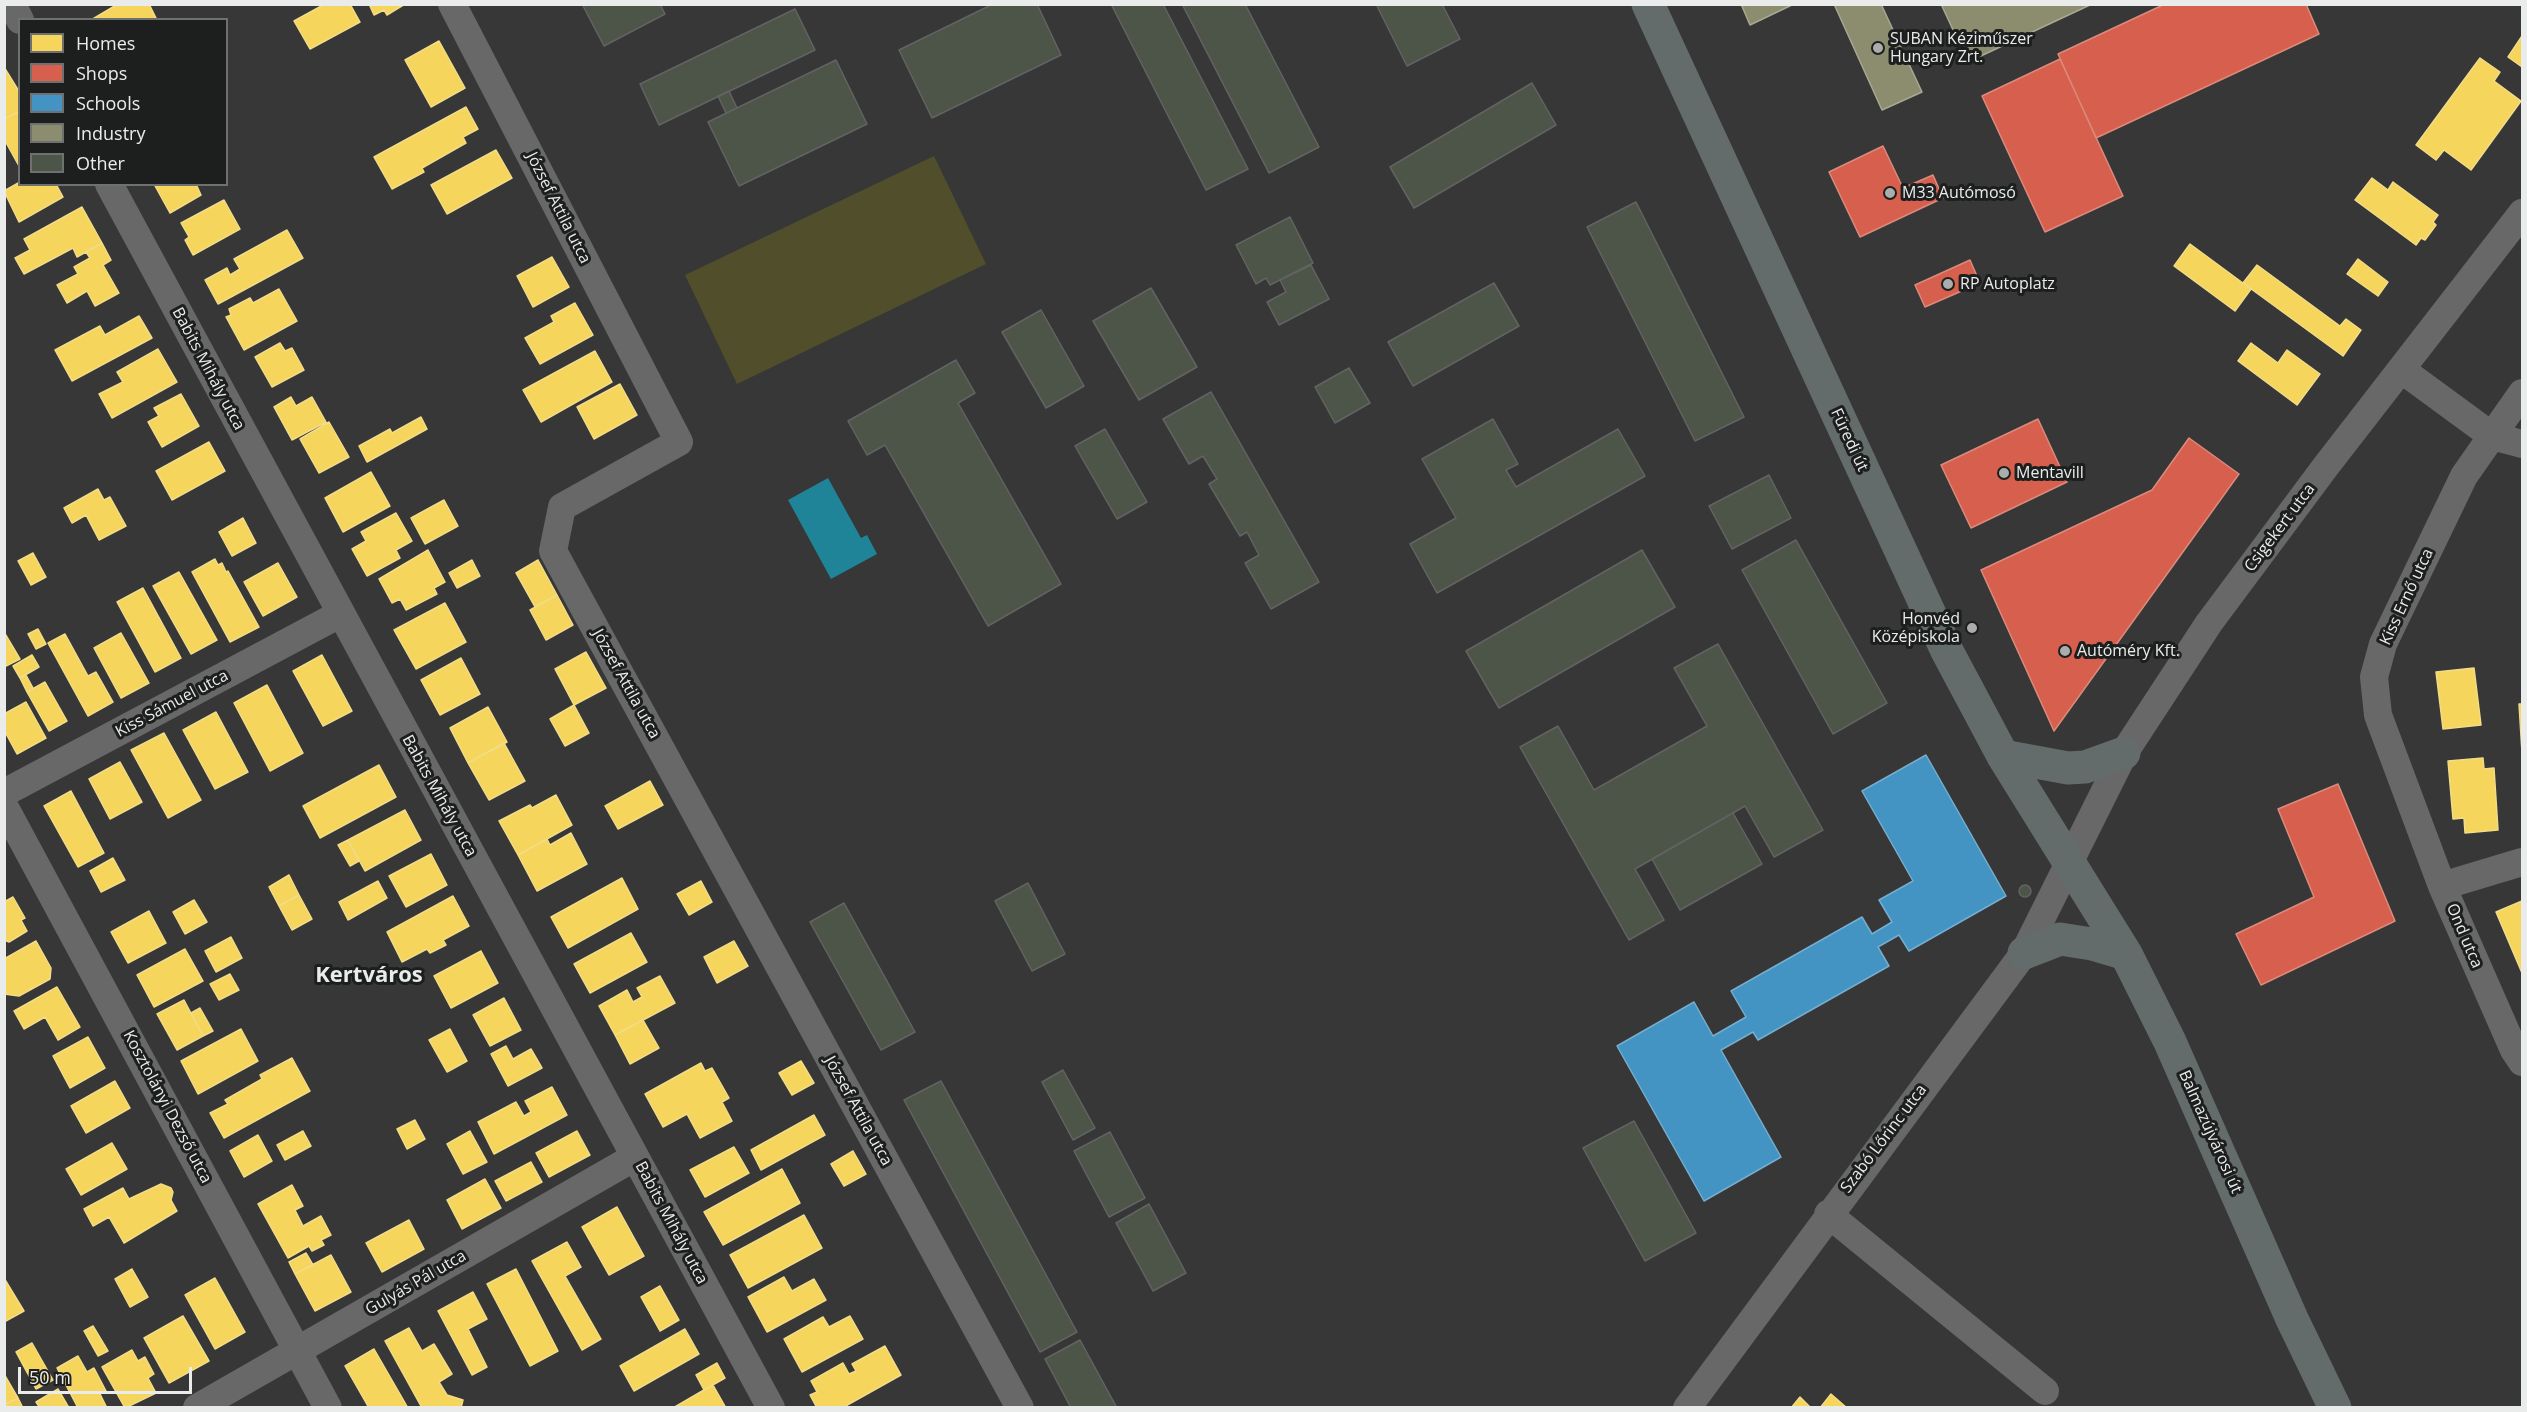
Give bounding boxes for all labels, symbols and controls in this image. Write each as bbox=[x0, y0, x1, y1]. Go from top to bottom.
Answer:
legend bbox=[18, 18, 228, 186]
place label: SUBAN Kéziműszer Hungary Zrt. bbox=[1890, 29, 2033, 67]
text: Homes bbox=[76, 31, 135, 55]
marker: SUBAN Kéziműszer Hungary Zrt. bbox=[1871, 41, 1885, 55]
text: Shops bbox=[76, 61, 127, 85]
text: Schools bbox=[76, 91, 140, 115]
text: Industry bbox=[76, 121, 146, 145]
street label: József Attila utca bbox=[522, 149, 594, 267]
text: Other bbox=[76, 151, 125, 175]
place label: M33 Autómosó bbox=[1902, 183, 2016, 203]
marker: M33 Autómosó bbox=[1883, 186, 1897, 200]
place label: RP Autoplatz bbox=[1960, 274, 2055, 294]
marker: RP Autoplatz bbox=[1941, 277, 1955, 291]
street label: Babits Mihály utca bbox=[168, 304, 248, 434]
street label: Füredi út bbox=[1826, 406, 1872, 474]
place label: Mentavill bbox=[2016, 463, 2084, 483]
marker: Mentavill bbox=[1997, 466, 2011, 480]
street label: Csigekert utca bbox=[2241, 480, 2319, 576]
street label: Kiss Ernő utca bbox=[2376, 546, 2438, 648]
place label: Honvéd Középiskola bbox=[1872, 609, 1960, 647]
marker: Honvéd Középiskola bbox=[1965, 621, 1979, 635]
street label: József Attila utca bbox=[588, 626, 664, 742]
place label: Autóméry Kft. bbox=[2077, 641, 2180, 661]
marker: Autóméry Kft. bbox=[2058, 644, 2072, 658]
street label: Kiss Sámuel utca bbox=[112, 666, 232, 742]
street label: Babits Mihály utca bbox=[398, 732, 480, 860]
street label: Ond utca bbox=[2442, 901, 2486, 971]
district label: Kertváros bbox=[315, 963, 423, 989]
street label: Kosztolányi Dezső utca bbox=[119, 1027, 215, 1187]
street label: József Attila utca bbox=[820, 1053, 896, 1169]
street label: Balmazújvárosi út bbox=[2174, 1067, 2246, 1197]
street label: Szabó Lőrinc utca bbox=[1837, 1081, 1931, 1197]
street label: Babits Mihály utca bbox=[631, 1158, 711, 1288]
street label: Gulyás Pál utca bbox=[362, 1246, 470, 1320]
scale bar bbox=[21, 1355, 195, 1393]
text: 50 m bbox=[29, 1365, 71, 1389]

